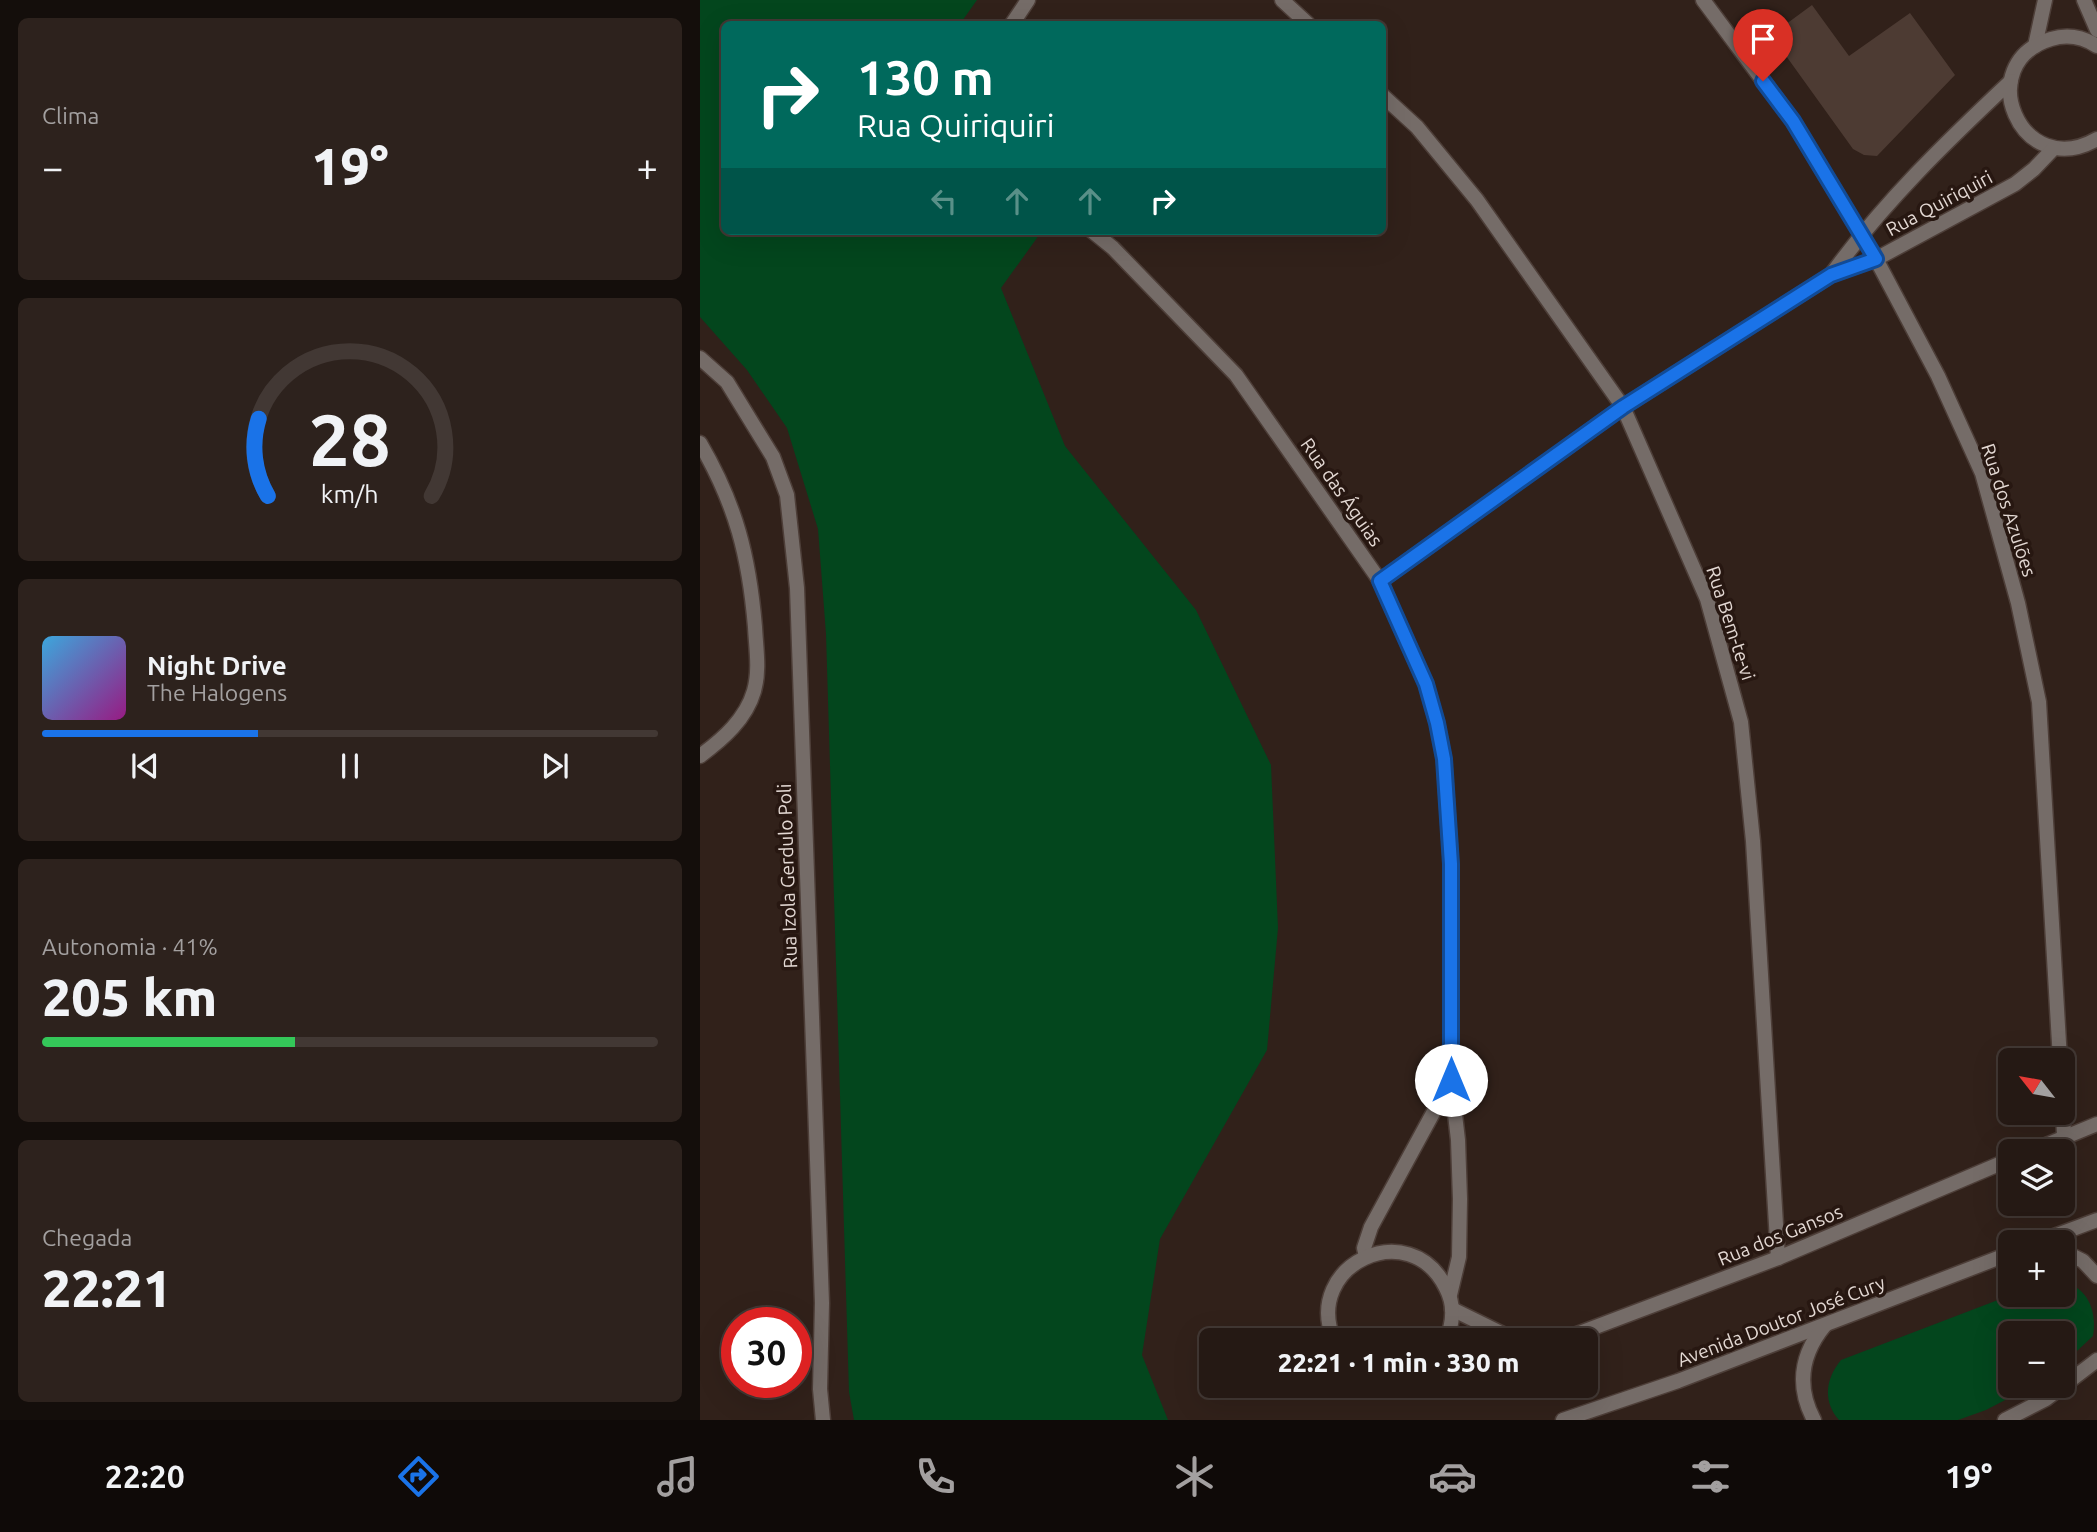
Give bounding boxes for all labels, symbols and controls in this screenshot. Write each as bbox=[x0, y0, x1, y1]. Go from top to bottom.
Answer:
pin bbox=[1733, 9, 1793, 81]
icon: arrive bbox=[1744, 20, 1782, 58]
icon: right bbox=[742, 49, 833, 140]
text: 130 m bbox=[857, 49, 994, 104]
text: Clima bbox=[42, 103, 99, 128]
text: Rua Quiriquiri bbox=[857, 107, 1054, 143]
text: 19° bbox=[311, 137, 389, 195]
text: − bbox=[42, 146, 63, 188]
text: + bbox=[637, 146, 658, 188]
street label: Rua Quiriquiri bbox=[1882, 166, 1996, 240]
icon: left bbox=[925, 182, 963, 220]
icon: ahead bbox=[998, 182, 1036, 220]
icon: ahead bbox=[1071, 182, 1109, 220]
icon: right bbox=[1144, 182, 1182, 220]
text: 28 bbox=[309, 398, 391, 480]
street label: Rua das Águias bbox=[1297, 434, 1387, 550]
street label: Rua dos Azulões bbox=[1977, 441, 2041, 579]
text: km/h bbox=[321, 479, 379, 507]
street label: Rua Bem-te-vi bbox=[1702, 563, 1760, 683]
text: Night Drive bbox=[147, 651, 287, 680]
text: The Halogens bbox=[147, 680, 287, 705]
icon: previous bbox=[126, 747, 164, 785]
icon: pause bbox=[331, 747, 369, 785]
icon: next bbox=[536, 747, 574, 785]
street label: Rua Izola Gerdulo Poli bbox=[773, 783, 801, 969]
text: Autonomia · 41% bbox=[42, 934, 218, 959]
text: 205 km bbox=[42, 968, 217, 1026]
position arrow bbox=[1414, 1043, 1488, 1117]
north arrow bbox=[1998, 1048, 2076, 1125]
map controls bbox=[1998, 1048, 2075, 1398]
button: layers bbox=[1998, 1139, 2075, 1216]
street label: Rua dos Gansos bbox=[1714, 1200, 1846, 1270]
text: Chegada bbox=[42, 1225, 132, 1250]
button: + bbox=[1998, 1230, 2075, 1307]
text: 22:21 bbox=[42, 1259, 172, 1317]
street label: Avenida Doutor José Cury bbox=[1674, 1271, 1888, 1371]
speed limit sign: 30 bbox=[721, 1307, 812, 1398]
button: − bbox=[1998, 1321, 2075, 1398]
text: 22:21 · 1 min · 330 m bbox=[1278, 1348, 1519, 1377]
icon: directions bbox=[394, 1452, 443, 1501]
icon: music bbox=[653, 1452, 702, 1501]
icon: phone bbox=[911, 1452, 960, 1501]
icon: climate bbox=[1170, 1452, 1219, 1501]
icon: car bbox=[1428, 1452, 1477, 1501]
icon: filters bbox=[1686, 1452, 1735, 1501]
text: 22:20 bbox=[105, 1458, 185, 1494]
text: 19° bbox=[1945, 1458, 1992, 1494]

